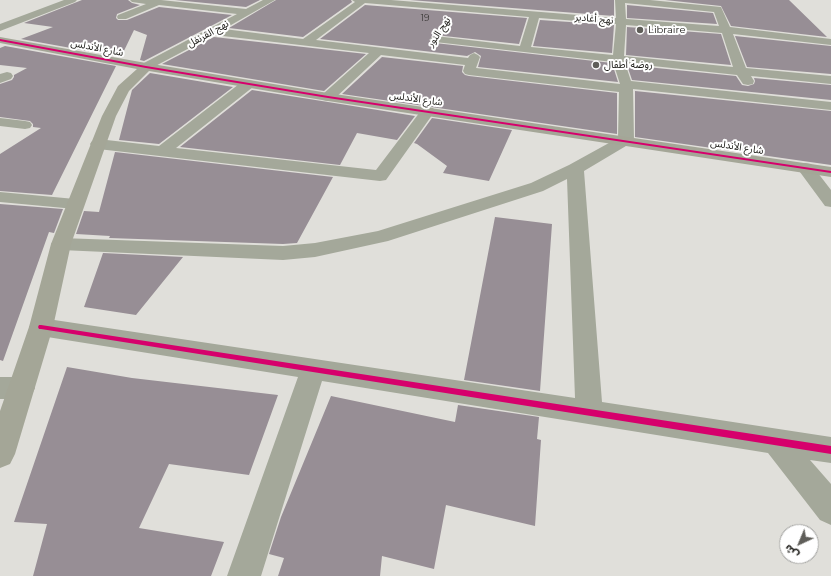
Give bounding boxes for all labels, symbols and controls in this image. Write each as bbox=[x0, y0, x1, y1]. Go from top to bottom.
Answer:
street label: نهج أغادير bbox=[574, 11, 614, 27]
house number: 19 bbox=[421, 13, 429, 23]
street label: نهج النور bbox=[425, 15, 453, 49]
street label: نهج القرنفل bbox=[185, 18, 231, 50]
place label: Libraire bbox=[648, 24, 685, 36]
marker: Libraire bbox=[635, 25, 645, 35]
street label: شارع الأندلس bbox=[70, 37, 124, 59]
place label: روضة أطفال bbox=[604, 59, 653, 71]
marker: روضة أطفال bbox=[591, 60, 601, 70]
street label: شارع الأندلس bbox=[389, 89, 443, 109]
street label: شارع الأندلس bbox=[710, 137, 764, 157]
north arrow bbox=[779, 524, 819, 564]
text: ش bbox=[781, 542, 802, 562]

